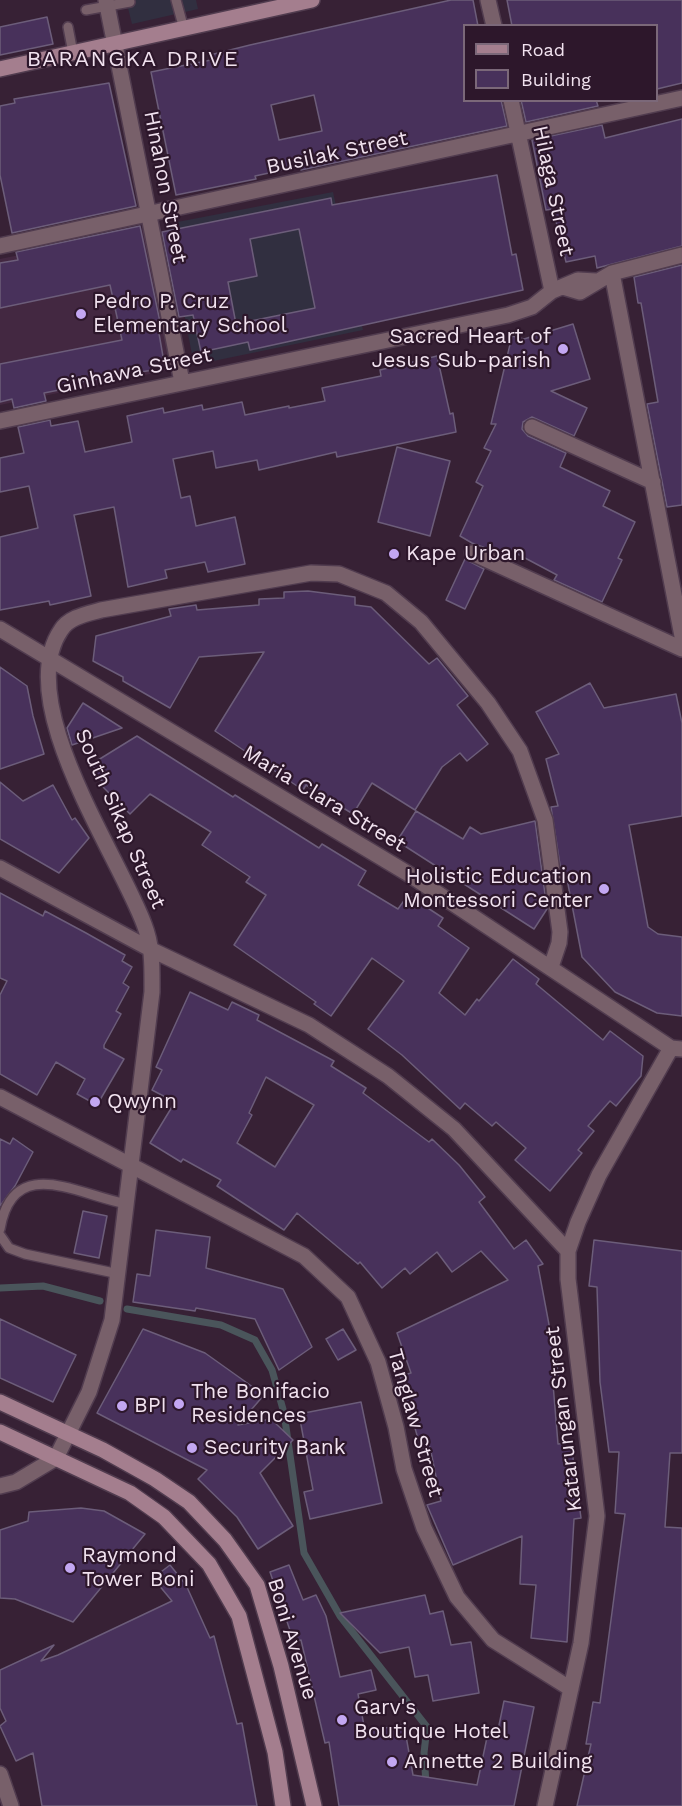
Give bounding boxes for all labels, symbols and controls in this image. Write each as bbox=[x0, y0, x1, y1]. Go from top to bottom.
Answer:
legend bbox=[463, 24, 658, 102]
text: Road bbox=[521, 39, 565, 60]
district label: BARANGKA DRIVE bbox=[27, 47, 239, 73]
text: Building bbox=[521, 69, 591, 90]
street label: Hinahon Street bbox=[138, 109, 192, 265]
street label: Hilaga Street bbox=[527, 123, 579, 259]
street label: Busilak Street bbox=[264, 126, 410, 180]
place label: Pedro P. Cruz Elementary School bbox=[93, 289, 287, 339]
marker: Pedro P. Cruz Elementary School bbox=[74, 307, 88, 321]
place label: Sacred Heart of Jesus Sub-parish bbox=[371, 324, 551, 374]
street label: Ginhawa Street bbox=[54, 342, 214, 400]
marker: Sacred Heart of Jesus Sub-parish bbox=[556, 342, 570, 356]
place label: Kape Urban bbox=[406, 541, 525, 567]
marker: Kape Urban bbox=[387, 547, 401, 561]
street label: South Sikap Street bbox=[69, 725, 171, 913]
street label: Maria Clara Street bbox=[238, 740, 410, 858]
place label: Holistic Education Montessori Center bbox=[403, 864, 592, 914]
marker: Holistic Education Montessori Center bbox=[597, 882, 611, 896]
place label: Qwynn bbox=[107, 1089, 177, 1115]
marker: Qwynn bbox=[88, 1095, 102, 1109]
street label: Katarungan Street bbox=[540, 1325, 588, 1513]
street label: Tanglaw Street bbox=[382, 1346, 448, 1500]
place label: The Bonifacio Residences bbox=[191, 1379, 330, 1429]
place label: BPI bbox=[134, 1393, 167, 1419]
marker: The Bonifacio Residences bbox=[172, 1397, 186, 1411]
marker: BPI bbox=[115, 1399, 129, 1413]
place label: Security Bank bbox=[204, 1435, 346, 1461]
marker: Security Bank bbox=[185, 1441, 199, 1455]
place label: Raymond Tower Boni bbox=[82, 1543, 195, 1593]
marker: Raymond Tower Boni bbox=[63, 1561, 77, 1575]
street label: Boni Avenue bbox=[261, 1575, 323, 1703]
place label: Garv's Boutique Hotel bbox=[354, 1695, 508, 1745]
marker: Garv's Boutique Hotel bbox=[335, 1713, 349, 1727]
place label: Annette 2 Building bbox=[404, 1749, 592, 1775]
marker: Annette 2 Building bbox=[385, 1755, 399, 1769]

